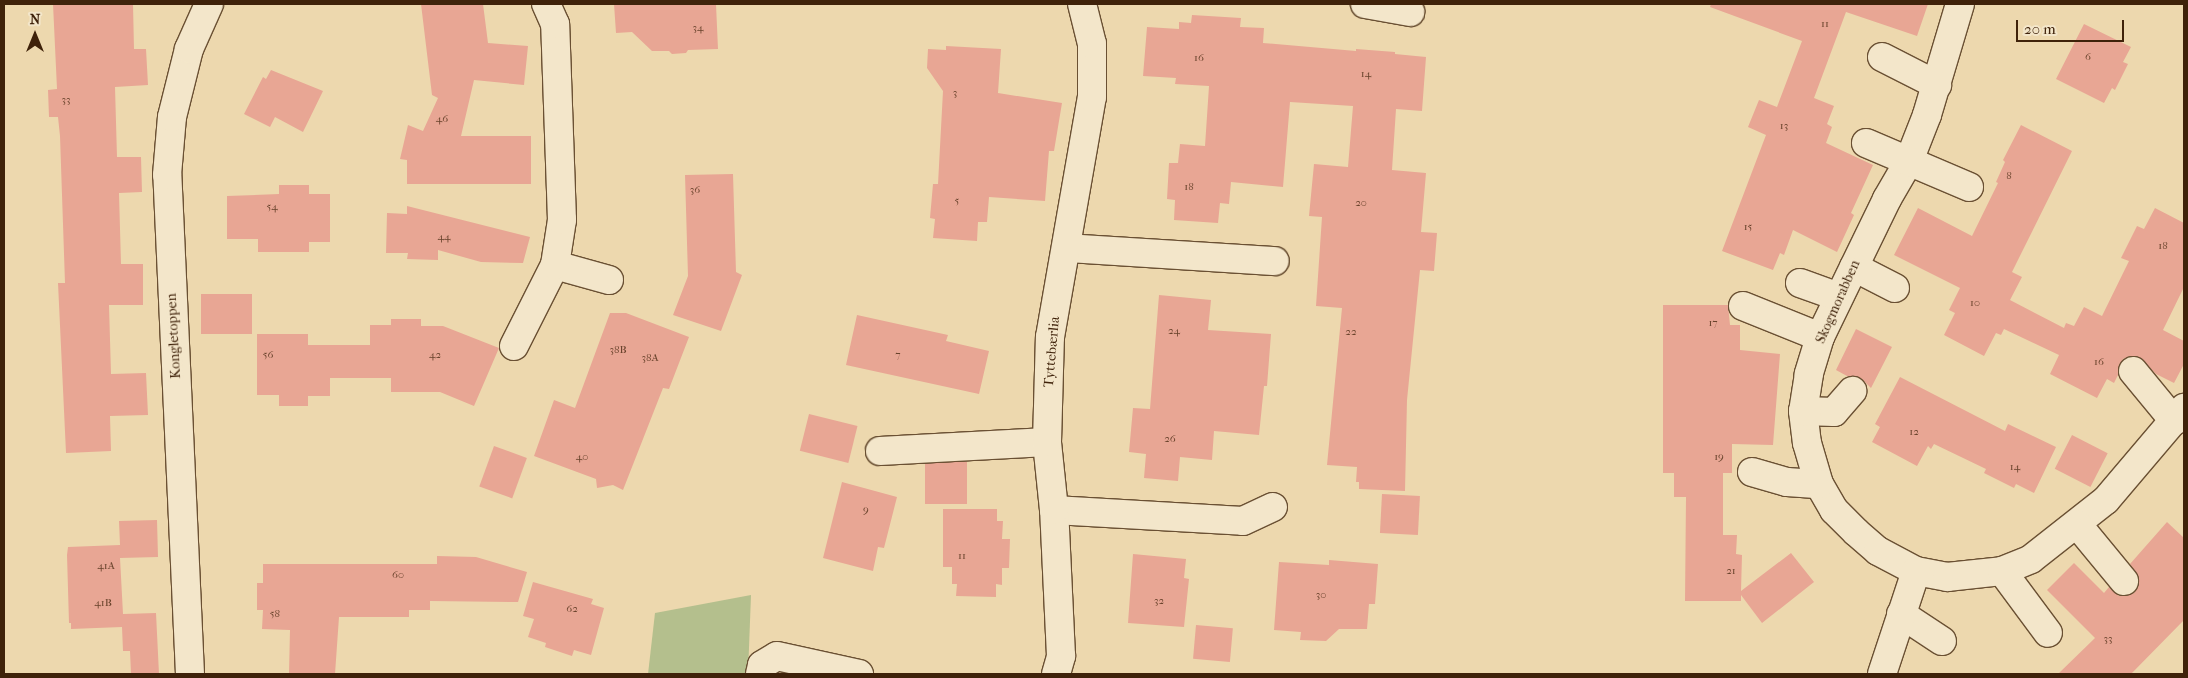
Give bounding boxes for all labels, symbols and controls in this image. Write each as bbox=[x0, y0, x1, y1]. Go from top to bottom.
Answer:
north arrow bbox=[10, 10, 60, 60]
scale bar bbox=[2018, 10, 2126, 42]
text: N bbox=[30, 11, 40, 28]
house number: 11 bbox=[1821, 17, 1829, 31]
text: 20 m bbox=[2024, 20, 2056, 38]
house number: 34 bbox=[692, 21, 704, 35]
house number: 6 bbox=[2085, 50, 2091, 64]
house number: 16 bbox=[1194, 51, 1204, 65]
house number: 14 bbox=[1361, 67, 1371, 81]
house number: 3 bbox=[953, 86, 957, 100]
house number: 33 bbox=[61, 93, 71, 107]
house number: 46 bbox=[436, 112, 448, 126]
house number: 13 bbox=[1780, 119, 1788, 133]
house number: 8 bbox=[2006, 169, 2012, 183]
house number: 18 bbox=[1184, 180, 1194, 194]
house number: 36 bbox=[690, 183, 700, 197]
house number: 5 bbox=[955, 194, 959, 208]
house number: 20 bbox=[1355, 196, 1367, 210]
house number: 54 bbox=[266, 200, 278, 214]
house number: 15 bbox=[1744, 220, 1752, 234]
house number: 44 bbox=[437, 230, 451, 244]
house number: 18 bbox=[2158, 239, 2168, 253]
street label: Skogmorabben bbox=[1812, 258, 1864, 346]
street label: Kongletoppen bbox=[163, 293, 185, 379]
house number: 10 bbox=[1970, 296, 1980, 310]
street label: Tyttebærlia bbox=[1041, 316, 1063, 388]
house number: 17 bbox=[1708, 316, 1718, 330]
house number: 24 bbox=[1168, 324, 1180, 338]
house number: 22 bbox=[1345, 325, 1357, 339]
house number: 38B bbox=[609, 343, 627, 357]
house number: 56 bbox=[263, 348, 273, 362]
house number: 42 bbox=[429, 348, 441, 362]
house number: 7 bbox=[895, 348, 901, 362]
house number: 38A bbox=[641, 351, 659, 365]
house number: 16 bbox=[2094, 355, 2104, 369]
house number: 12 bbox=[1909, 425, 1919, 439]
house number: 26 bbox=[1164, 432, 1176, 446]
house number: 40 bbox=[576, 450, 588, 464]
house number: 19 bbox=[1714, 450, 1724, 464]
house number: 14 bbox=[2010, 460, 2020, 474]
house number: 9 bbox=[863, 503, 869, 517]
house number: 11 bbox=[958, 549, 966, 563]
house number: 41A bbox=[97, 559, 115, 573]
house number: 21 bbox=[1726, 564, 1736, 578]
house number: 60 bbox=[392, 568, 404, 582]
house number: 30 bbox=[1316, 588, 1326, 602]
house number: 32 bbox=[1154, 594, 1164, 608]
house number: 41B bbox=[94, 596, 112, 610]
house number: 62 bbox=[566, 602, 578, 616]
house number: 58 bbox=[270, 607, 280, 621]
house number: 33 bbox=[2103, 632, 2113, 646]

